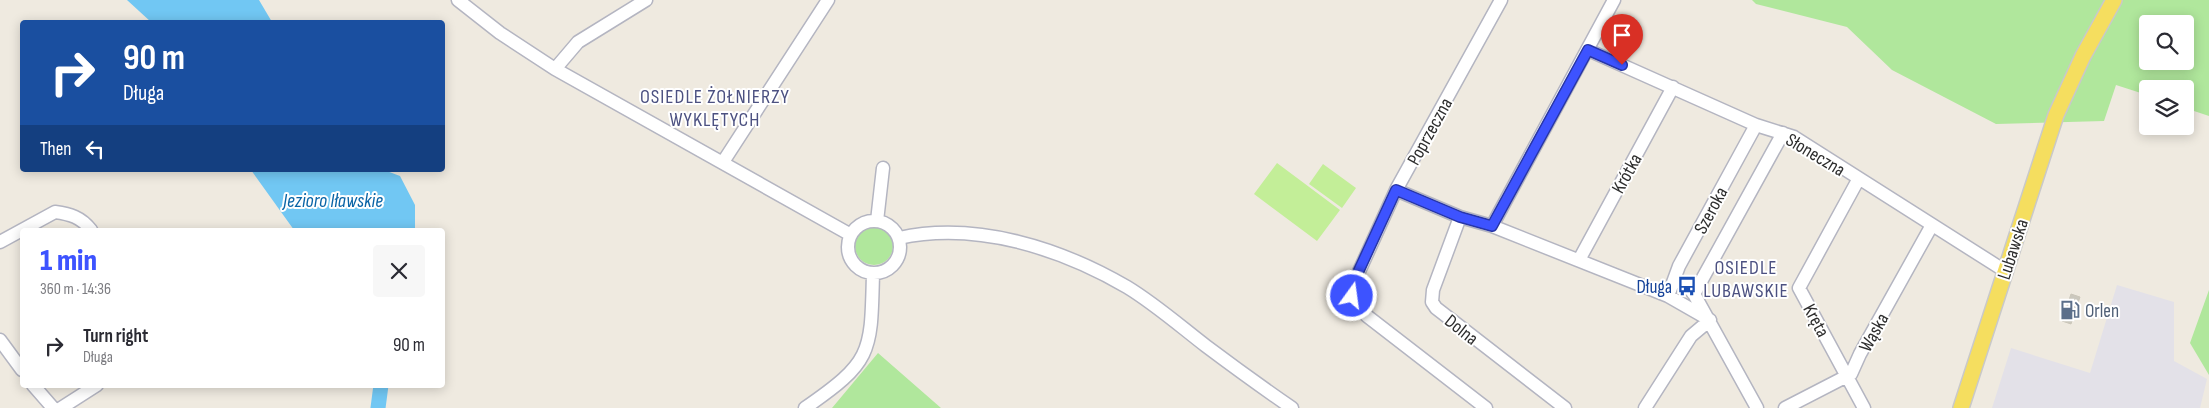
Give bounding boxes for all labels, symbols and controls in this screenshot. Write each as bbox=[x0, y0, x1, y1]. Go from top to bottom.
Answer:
pin bbox=[1601, 14, 1643, 65]
map controls bbox=[2139, 15, 2194, 135]
button: search bbox=[2139, 15, 2194, 70]
icon: arrive bbox=[1608, 21, 1636, 49]
text: 90 m bbox=[123, 37, 185, 80]
icon: right bbox=[40, 40, 105, 105]
text: Długa bbox=[123, 80, 164, 107]
button: layers bbox=[2139, 80, 2194, 135]
district label: OSIEDLE ŻOŁNIERZY WYKLĘTYCH bbox=[640, 85, 790, 132]
street label: Poprzeczna bbox=[1403, 94, 1458, 169]
street label: Słoneczna bbox=[1781, 129, 1849, 182]
icon: left bbox=[81, 135, 109, 163]
text: Then bbox=[40, 138, 71, 161]
street label: Krótka bbox=[1607, 150, 1648, 198]
street label: Szeroka bbox=[1689, 183, 1733, 238]
water label: Jezioro Iławskie bbox=[282, 189, 383, 213]
street label: Lubawska bbox=[1993, 216, 2034, 283]
text: 1 min bbox=[40, 243, 97, 279]
button: close bbox=[373, 245, 425, 297]
district label: OSIEDLE LUBAWSKIE bbox=[1703, 256, 1789, 303]
position arrow bbox=[1325, 269, 1377, 321]
bus stop icon: Długa bbox=[1676, 275, 1698, 297]
place label: Długa bbox=[1637, 276, 1672, 299]
text: 360 m · 14:36 bbox=[40, 280, 111, 299]
fuel station icon: Orlen bbox=[2059, 299, 2081, 321]
street label: Kręta bbox=[1797, 300, 1834, 341]
place label: Orlen bbox=[2085, 300, 2119, 323]
street label: Wąska bbox=[1854, 309, 1894, 356]
street label: Dolna bbox=[1440, 310, 1482, 350]
text: Turn right bbox=[83, 325, 148, 348]
icon: right bbox=[40, 332, 68, 360]
text: 90 m bbox=[393, 334, 425, 357]
text: Długa bbox=[83, 348, 113, 367]

